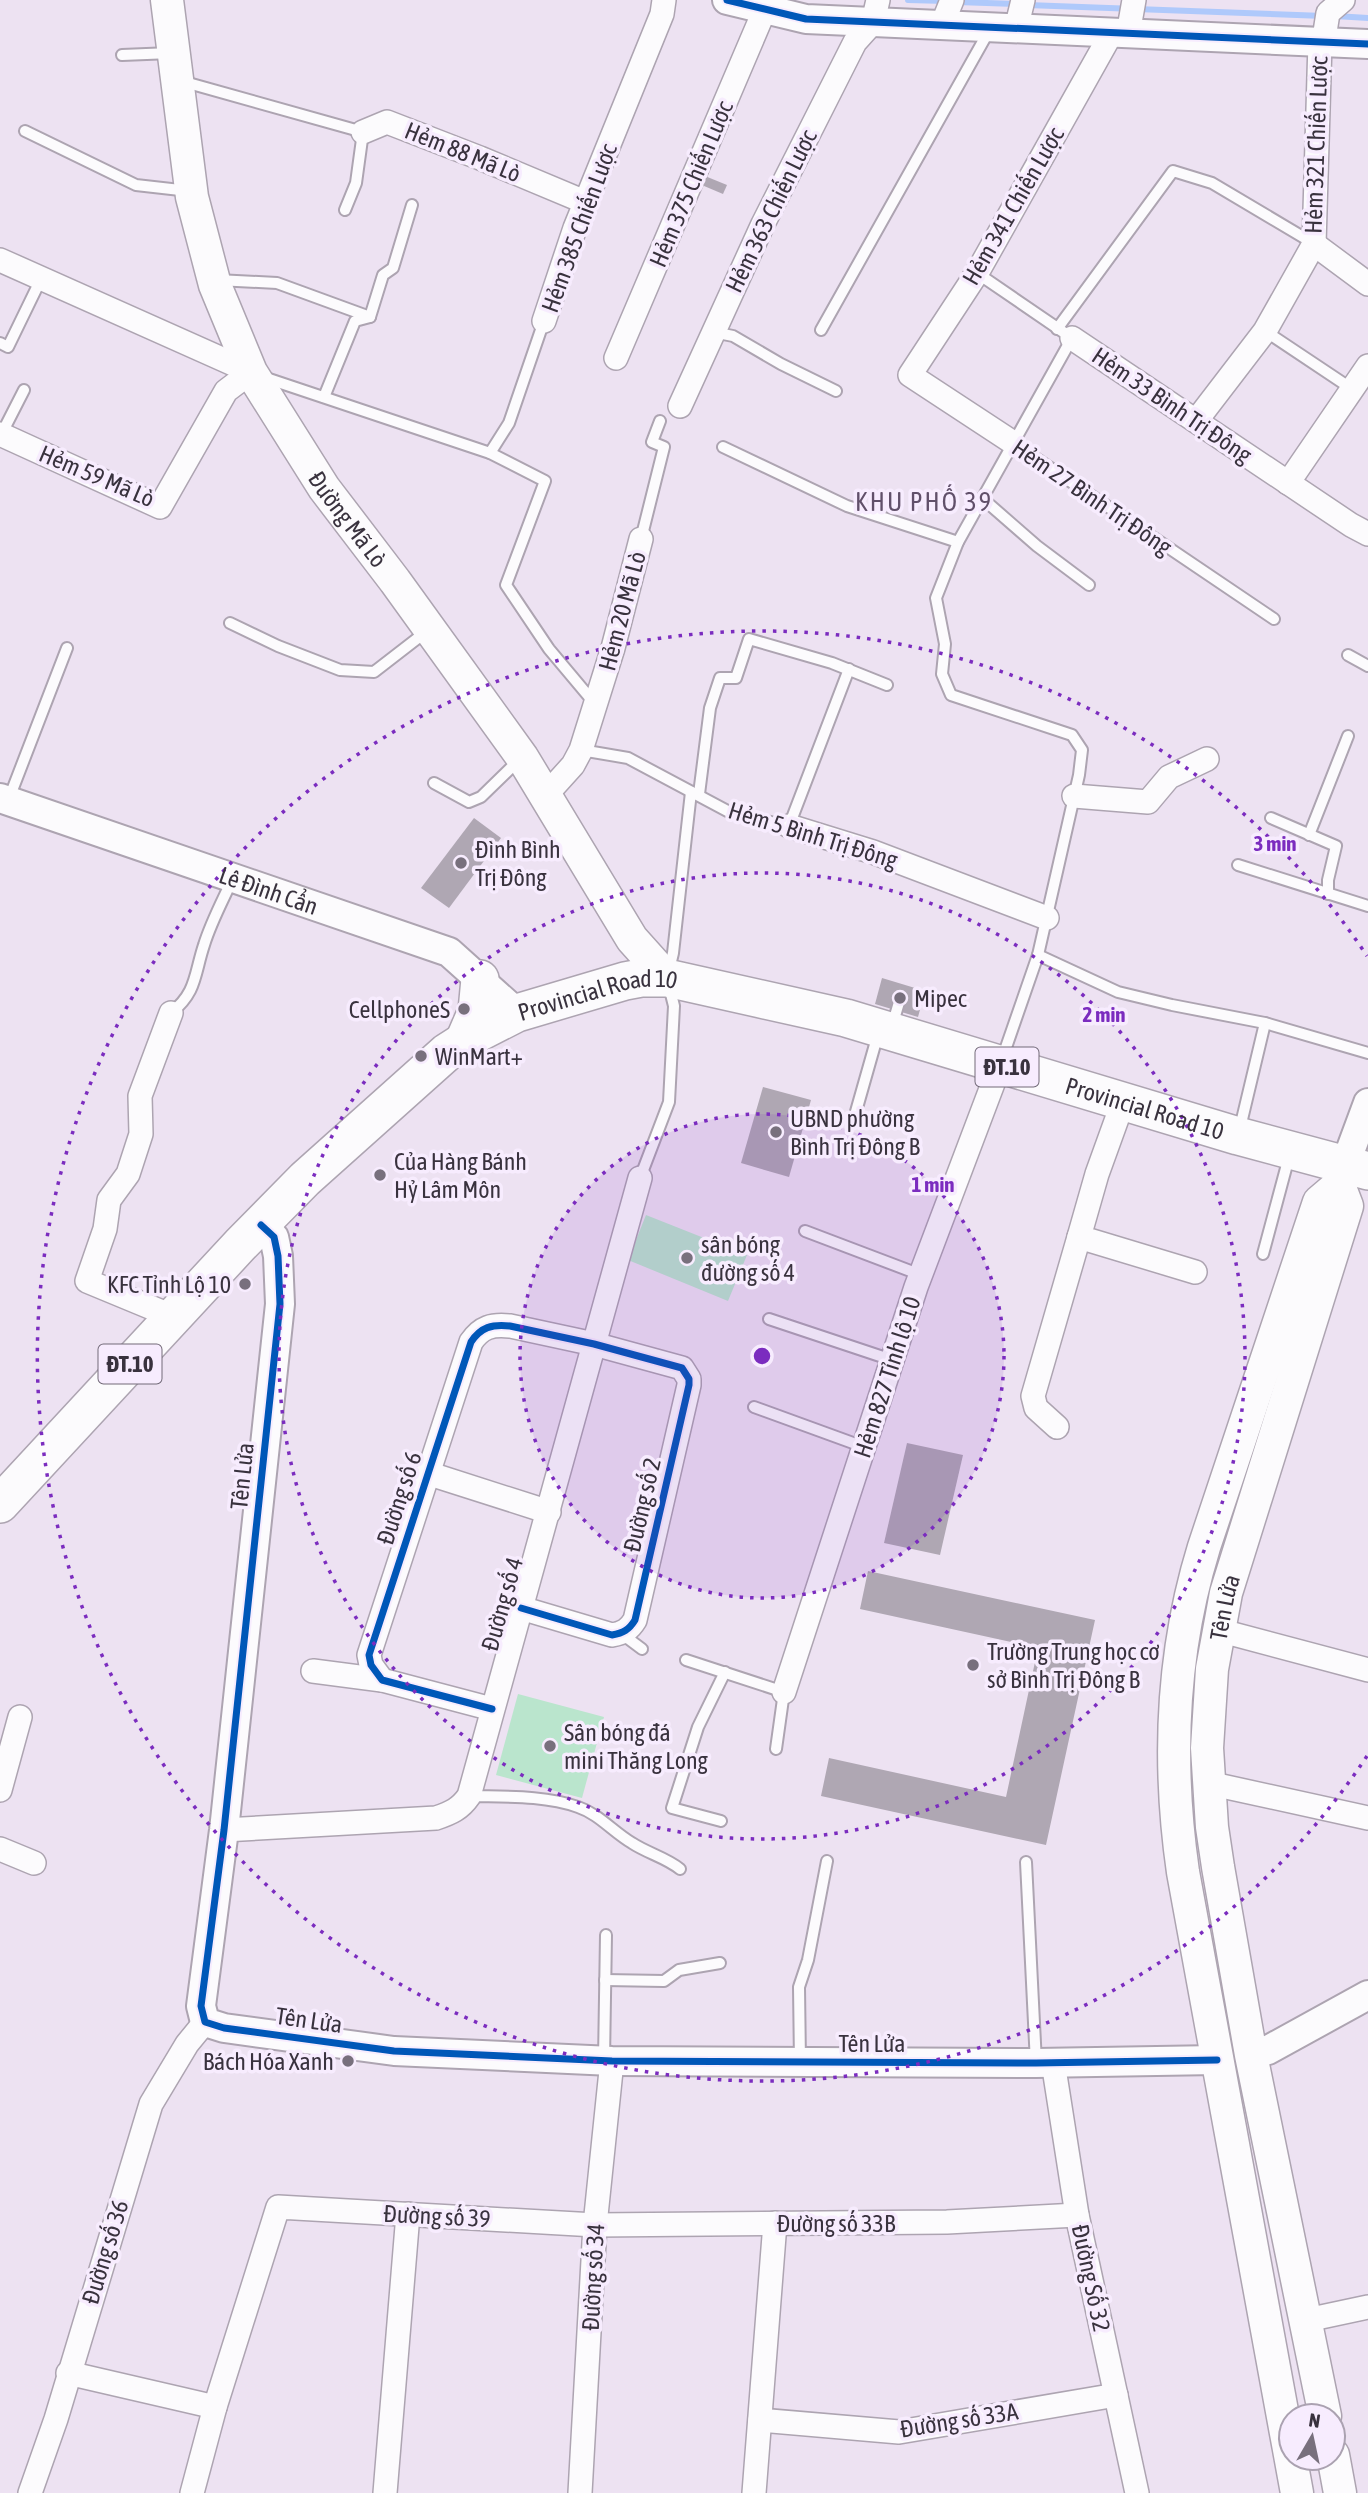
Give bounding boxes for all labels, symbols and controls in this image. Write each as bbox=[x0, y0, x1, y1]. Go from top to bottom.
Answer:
street label: Hẻm 321 Chiến Lược bbox=[1299, 56, 1333, 234]
street label: Hẻm 375 Chiến Lược bbox=[644, 97, 738, 271]
street label: Hẻm 88 Mã Lò bbox=[401, 117, 525, 187]
street label: Hẻm 341 Chiến Lược bbox=[957, 122, 1069, 290]
street label: Hẻm 363 Chiến Lược bbox=[720, 125, 822, 297]
street label: Hẻm 385 Chiến Lược bbox=[536, 140, 622, 316]
street label: Hẻm 33 Bình Trị Đông bbox=[1087, 342, 1257, 469]
street label: Hẻm 27 Bình Trị Đông bbox=[1007, 434, 1177, 561]
street label: Hẻm 59 Mã Lò bbox=[35, 440, 159, 512]
street label: Đường Mã Lò bbox=[303, 466, 393, 572]
district label: KHU PHỐ 39 bbox=[855, 484, 993, 517]
street label: Hẻm 20 Mã Lò bbox=[593, 548, 651, 674]
street label: Hẻm 5 Bình Trị Đông bbox=[725, 796, 901, 874]
text: 3 min bbox=[1254, 831, 1296, 855]
place label: Đình Bình Trị Đông bbox=[475, 836, 561, 891]
marker: Đình Bình Trị Đông bbox=[453, 855, 469, 871]
street label: Lê Đình Cẩn bbox=[216, 861, 322, 920]
street label: Provincial Road 10 bbox=[515, 965, 680, 1025]
place label: Mipec bbox=[914, 985, 967, 1012]
marker: Mipec bbox=[892, 990, 908, 1006]
place label: CellphoneS bbox=[349, 996, 450, 1023]
marker: CellphoneS bbox=[456, 1001, 472, 1017]
text: 2 min bbox=[1083, 1002, 1125, 1026]
place label: WinMart+ bbox=[435, 1043, 523, 1070]
marker: WinMart+ bbox=[413, 1048, 429, 1064]
road number: ĐT.10 bbox=[976, 1048, 1038, 1086]
street label: Provincial Road 10 bbox=[1063, 1071, 1227, 1145]
place label: UBND phường Bình Trị Đông B bbox=[790, 1105, 920, 1160]
marker: UBND phường Bình Trị Đông B bbox=[768, 1124, 784, 1140]
place label: Của Hàng Bánh Hỷ Lâm Môn bbox=[394, 1148, 527, 1203]
marker: Của Hàng Bánh Hỷ Lâm Môn bbox=[372, 1167, 388, 1183]
text: 1 min bbox=[912, 1172, 954, 1196]
place label: sân bóng đường số 4 bbox=[701, 1231, 795, 1286]
marker: sân bóng đường số 4 bbox=[679, 1250, 695, 1266]
place label: KFC Tỉnh Lộ 10 bbox=[107, 1271, 231, 1298]
marker: KFC Tỉnh Lộ 10 bbox=[237, 1276, 253, 1292]
street label: Hẻm 827 Tỉnh lộ 10 bbox=[848, 1293, 926, 1461]
road number: ĐT.10 bbox=[99, 1344, 162, 1384]
centre of rings bbox=[750, 1344, 774, 1368]
street label: Tên Lửa bbox=[225, 1441, 259, 1511]
street label: Đường số 6 bbox=[371, 1448, 427, 1548]
street label: Đường số 2 bbox=[618, 1455, 666, 1555]
street label: Đường số 4 bbox=[476, 1554, 528, 1654]
street label: Tên Lửa bbox=[1204, 1571, 1245, 1643]
place label: Trường Trung học cơ sở Bình Trị Đông B bbox=[987, 1638, 1160, 1693]
marker: Trường Trung học cơ sở Bình Trị Đông B bbox=[965, 1657, 981, 1673]
place label: Sân bóng đá mini Thăng Long bbox=[564, 1719, 709, 1774]
marker: Sân bóng đá mini Thăng Long bbox=[542, 1738, 558, 1754]
street label: Tên Lửa bbox=[274, 2002, 344, 2038]
street label: Tên Lửa bbox=[839, 2030, 905, 2057]
place label: Bách Hóa Xanh bbox=[203, 2048, 334, 2075]
marker: Bách Hóa Xanh bbox=[340, 2053, 356, 2069]
street label: Đường số 36 bbox=[76, 2197, 134, 2307]
street label: Đường số 39 bbox=[383, 2200, 491, 2232]
street label: Đường số 33B bbox=[777, 2210, 896, 2237]
street label: Đường Số 32 bbox=[1066, 2222, 1116, 2334]
street label: Đường số 34 bbox=[577, 2223, 609, 2331]
street label: Đường số 33A bbox=[898, 2397, 1020, 2443]
north arrow bbox=[1277, 2402, 1347, 2472]
text: N bbox=[1307, 2408, 1322, 2432]

